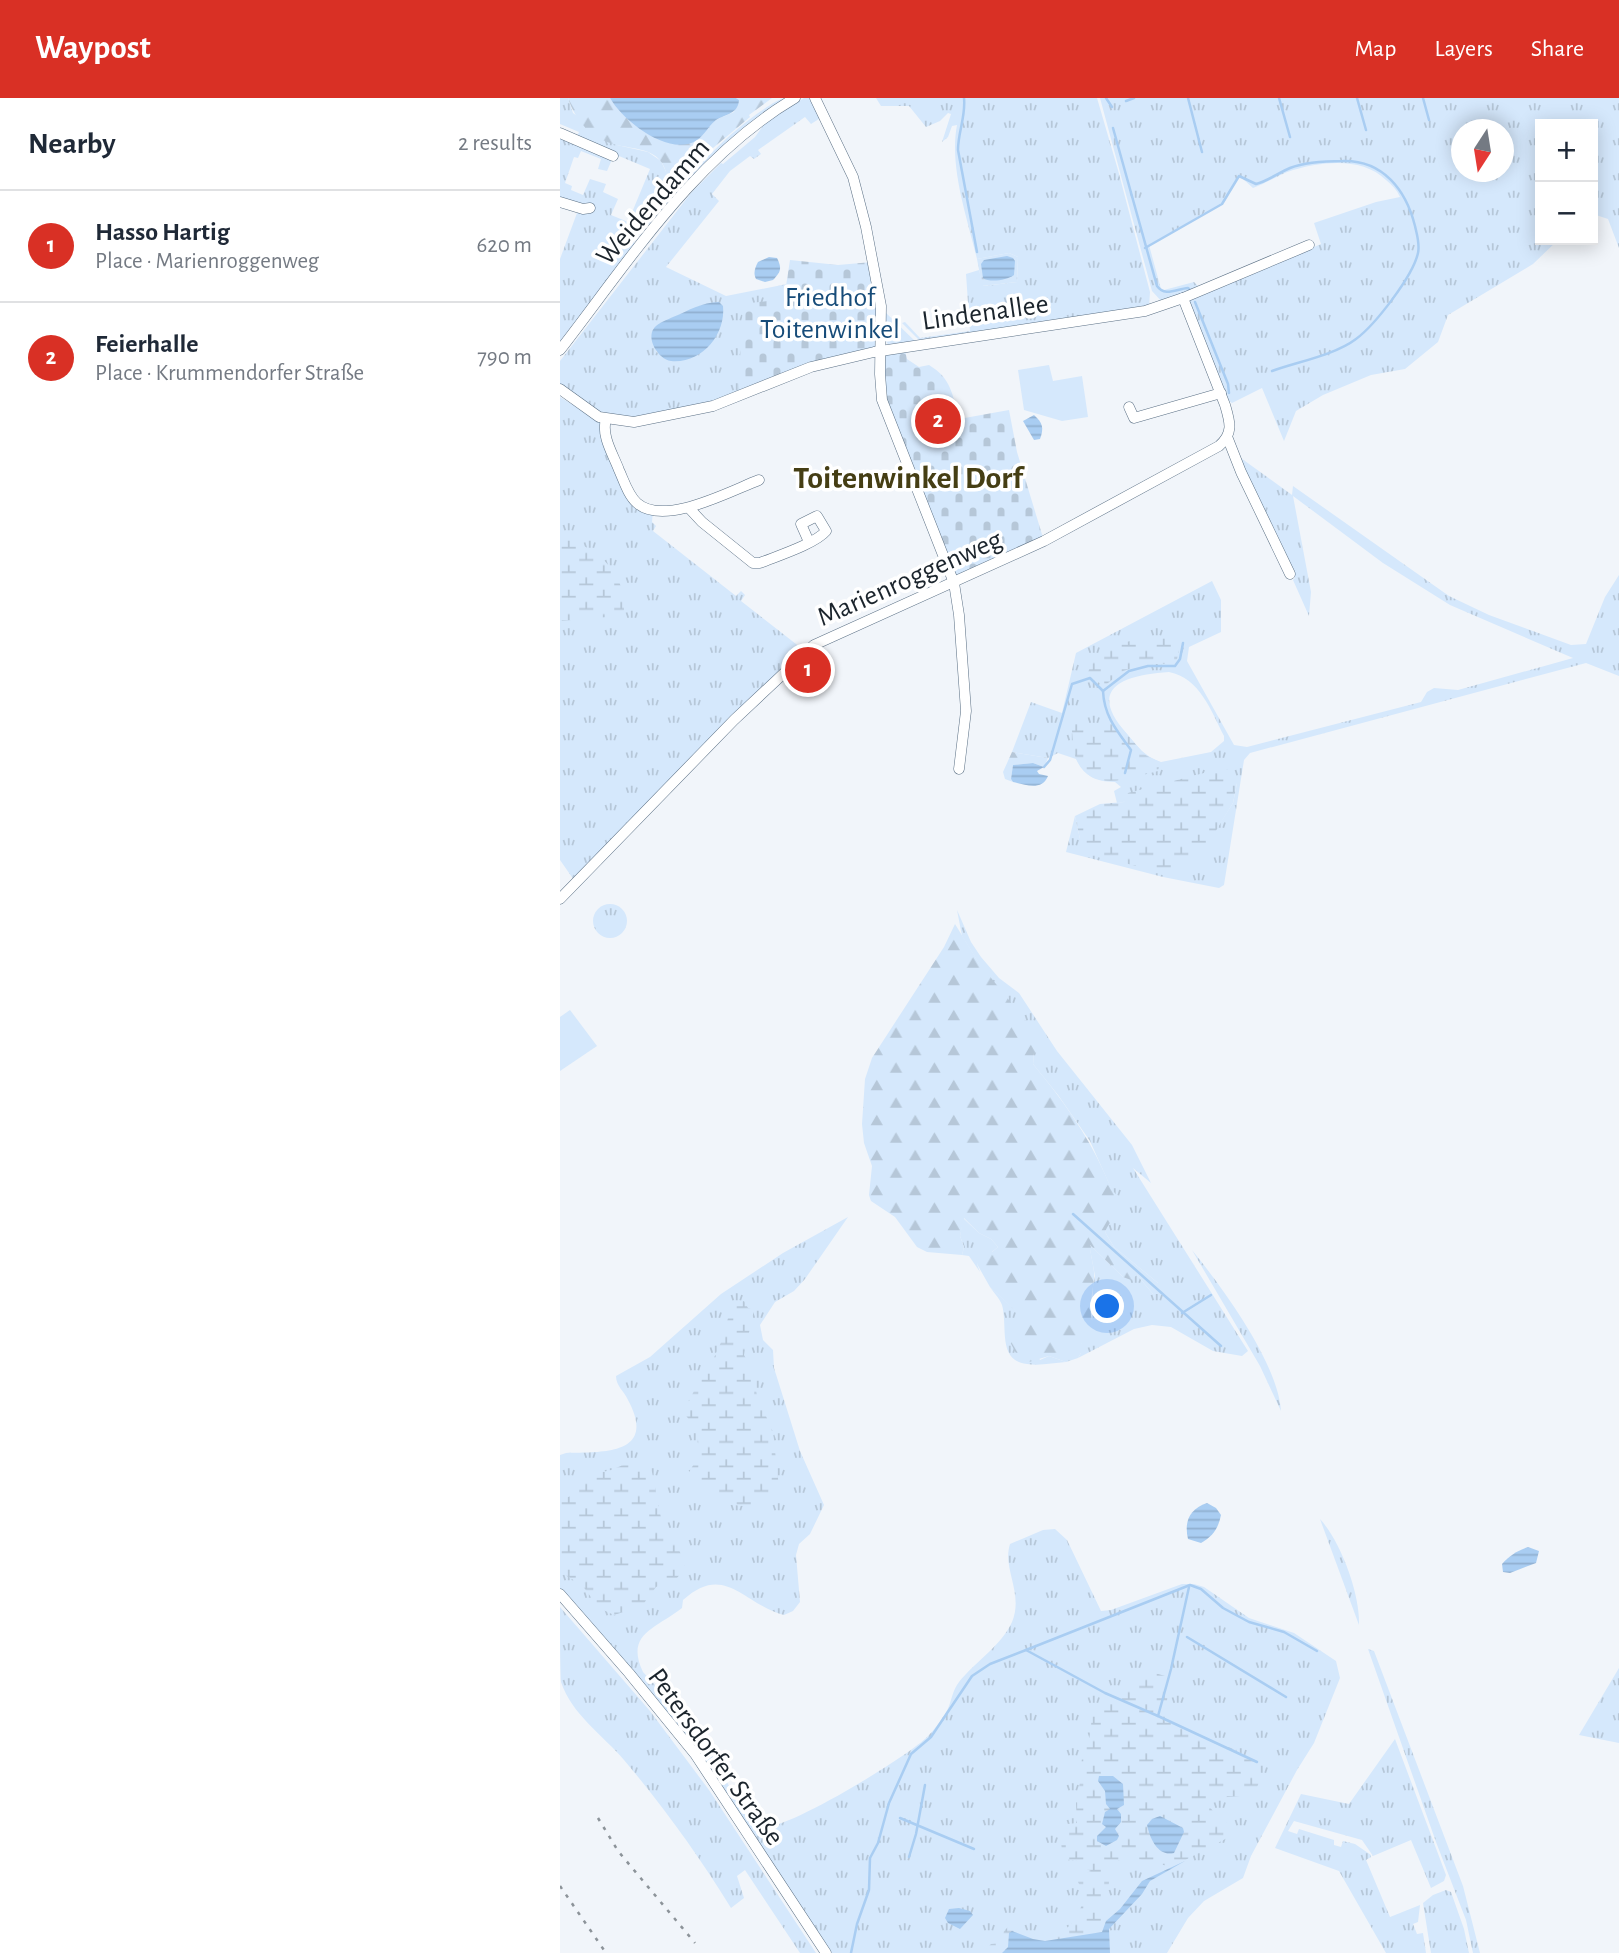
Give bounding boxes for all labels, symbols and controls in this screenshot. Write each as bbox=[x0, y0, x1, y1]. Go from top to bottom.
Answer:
text: Waypost bbox=[35, 32, 151, 65]
text: Map bbox=[1354, 37, 1396, 61]
text: Layers bbox=[1434, 37, 1493, 61]
text: Share bbox=[1531, 37, 1584, 61]
north arrow bbox=[1451, 119, 1514, 182]
map controls bbox=[1535, 119, 1598, 245]
button: + bbox=[1535, 119, 1598, 182]
text: Nearby bbox=[28, 129, 116, 159]
text: 2 results bbox=[458, 132, 532, 155]
street label: Weidendamm bbox=[591, 134, 716, 271]
button: − bbox=[1535, 182, 1598, 245]
text: Hasso Hartig bbox=[95, 219, 230, 245]
text: 1 bbox=[47, 234, 55, 257]
text: 620 m bbox=[476, 234, 532, 257]
text: Place · Marienroggenweg bbox=[95, 250, 319, 273]
park label: Friedhof Toitenwinkel bbox=[760, 284, 900, 344]
street label: Lindenallee bbox=[920, 290, 1050, 336]
text: Feierhalle bbox=[95, 331, 199, 357]
text: 2 bbox=[46, 346, 56, 369]
text: 790 m bbox=[477, 346, 532, 369]
text: Place · Krummendorfer Straße bbox=[95, 362, 364, 385]
pin: 2 bbox=[915, 395, 961, 447]
district label: Toitenwinkel Dorf bbox=[793, 462, 1025, 494]
street label: Marienroggenweg bbox=[813, 525, 1007, 632]
pin: 1 bbox=[785, 644, 831, 696]
your location bbox=[1090, 1289, 1124, 1323]
street label: Petersdorfer Straße bbox=[642, 1664, 789, 1851]

